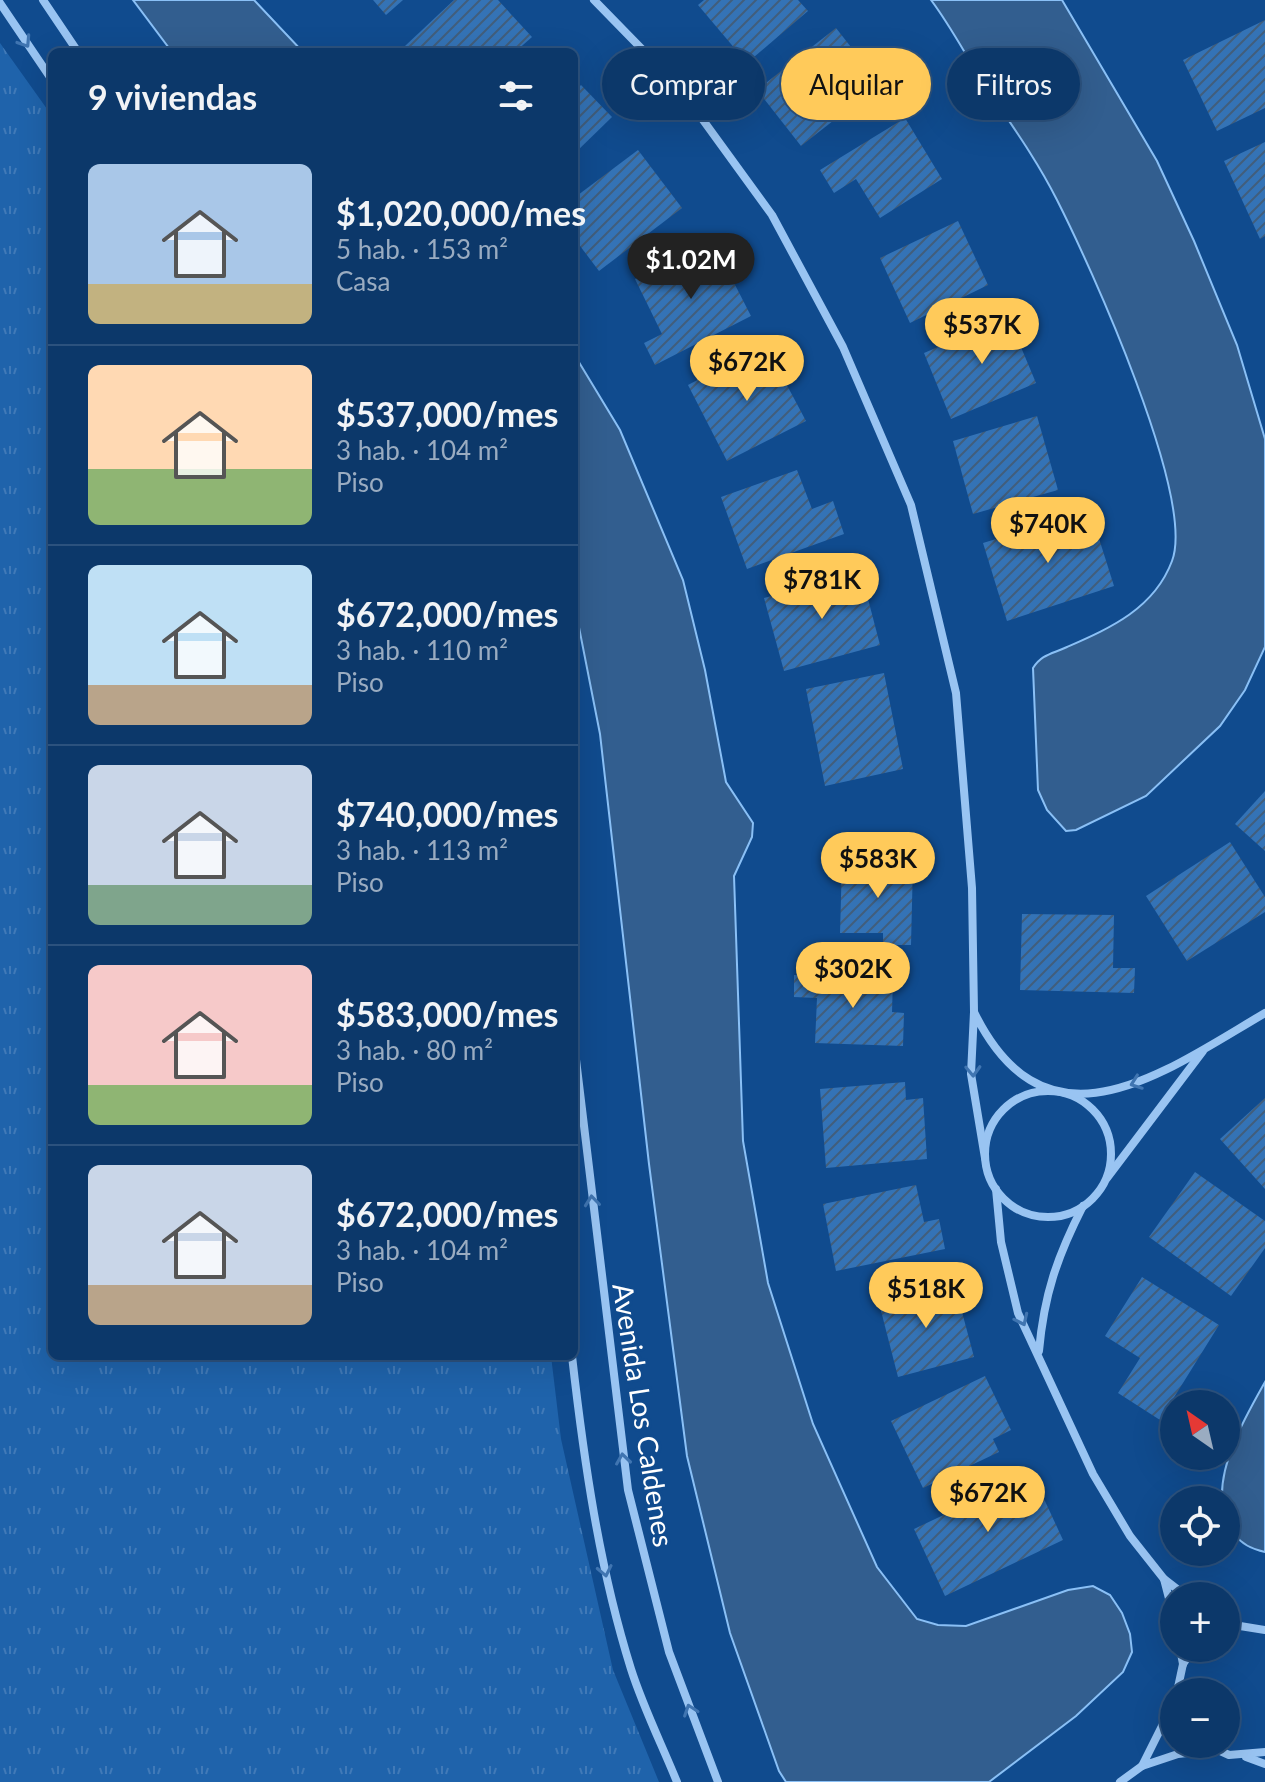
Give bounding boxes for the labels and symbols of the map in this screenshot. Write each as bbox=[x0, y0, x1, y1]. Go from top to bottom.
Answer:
one-way arrow bbox=[16, 33, 31, 48]
pin: $1.02M bbox=[626, 233, 756, 301]
pin: $537K bbox=[926, 298, 1038, 366]
pin: $672K bbox=[691, 335, 803, 403]
pin: $740K bbox=[992, 497, 1104, 565]
pin: $781K bbox=[766, 553, 878, 621]
pin: $583K bbox=[822, 832, 934, 900]
pin: $302K bbox=[797, 942, 909, 1010]
one-way arrow bbox=[964, 1065, 981, 1078]
one-way arrow bbox=[1130, 1073, 1144, 1089]
one-way arrow bbox=[583, 1194, 600, 1207]
pin: $518K bbox=[870, 1262, 982, 1330]
street label: Avenida Los Caldenes bbox=[606, 1281, 682, 1549]
one-way arrow bbox=[1012, 1312, 1028, 1326]
north arrow bbox=[1160, 1390, 1240, 1470]
one-way arrow bbox=[615, 1452, 632, 1466]
pin: $672K bbox=[932, 1466, 1044, 1534]
one-way arrow bbox=[596, 1564, 613, 1578]
one-way arrow bbox=[683, 1703, 699, 1717]

